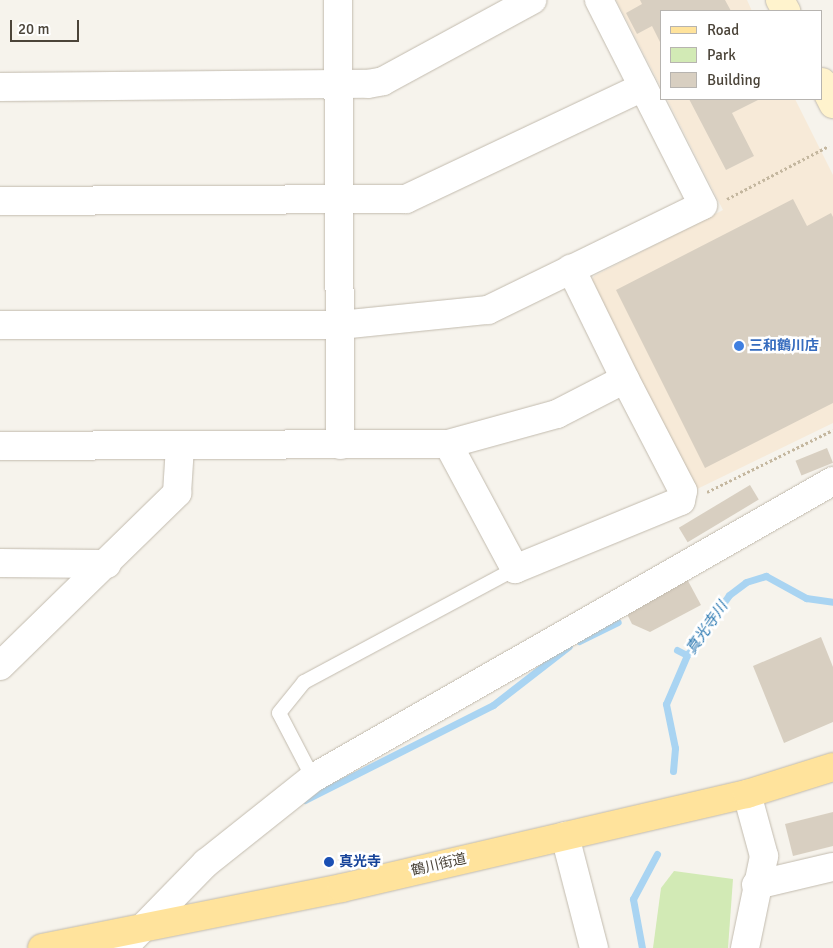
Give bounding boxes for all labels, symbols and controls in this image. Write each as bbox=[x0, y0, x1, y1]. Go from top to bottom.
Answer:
scale bar bbox=[12, 10, 81, 42]
legend bbox=[660, 10, 823, 100]
text: 20 m bbox=[18, 20, 49, 38]
text: Road bbox=[707, 21, 739, 39]
text: Park bbox=[707, 46, 736, 64]
text: Building bbox=[707, 71, 761, 89]
place label: 三和鶴川店 bbox=[749, 338, 819, 354]
marker: 三和鶴川店 bbox=[733, 340, 745, 352]
water label: 真光寺川 bbox=[682, 598, 732, 658]
street label: 鶴川街道 bbox=[410, 851, 468, 879]
place label: 真光寺 bbox=[339, 854, 381, 870]
marker: 真光寺 bbox=[323, 856, 335, 868]

